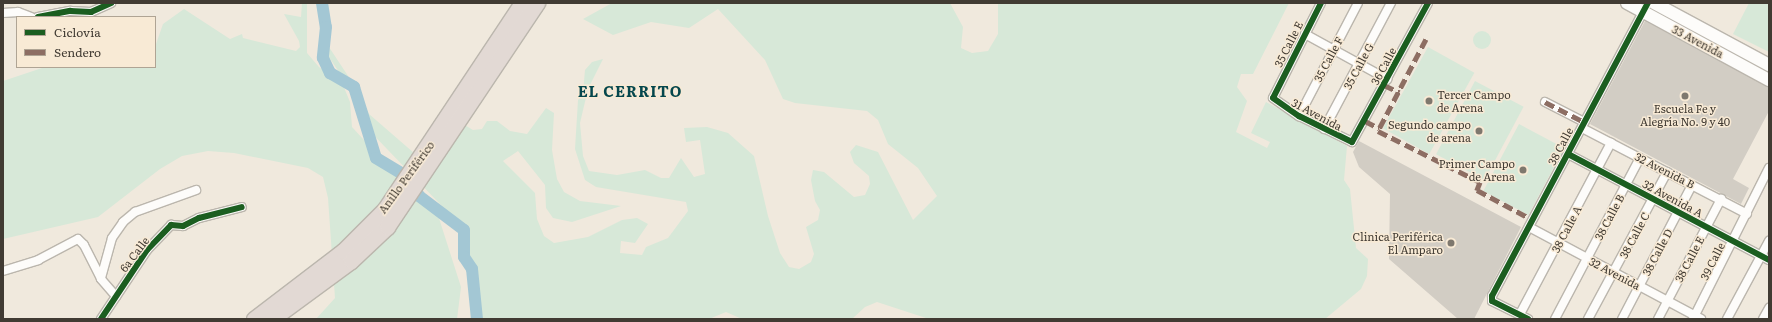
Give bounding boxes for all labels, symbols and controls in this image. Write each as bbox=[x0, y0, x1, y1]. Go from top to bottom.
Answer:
legend bbox=[16, 16, 156, 68]
street label: 35 Calle E bbox=[1271, 19, 1305, 69]
street label: 33 Avenida bbox=[1670, 22, 1726, 60]
text: Ciclovía bbox=[54, 23, 101, 41]
street label: 35 Calle F bbox=[1311, 34, 1345, 84]
street label: 35 Calle G bbox=[1340, 41, 1376, 91]
text: Sendero bbox=[54, 43, 101, 61]
street label: 36 Calle bbox=[1368, 45, 1398, 87]
district label: EL CERRITO bbox=[578, 82, 682, 100]
place label: Tercer Campo de Arena bbox=[1437, 88, 1511, 114]
marker: Escuela Fe y Alegría No. 9 y 40 bbox=[1680, 91, 1690, 101]
street label: 31 Avenida bbox=[1290, 95, 1344, 133]
marker: Tercer Campo de Arena bbox=[1424, 96, 1434, 106]
place label: Escuela Fe y Alegría No. 9 y 40 bbox=[1640, 102, 1730, 128]
place label: Segundo campo de arena bbox=[1388, 118, 1471, 144]
street label: 38 Calle bbox=[1545, 125, 1575, 167]
marker: Segundo campo de arena bbox=[1474, 126, 1484, 136]
street label: Anillo Periférico bbox=[375, 138, 437, 216]
street label: 32 Avenida B bbox=[1633, 149, 1697, 191]
place label: Primer Campo de Arena bbox=[1439, 157, 1515, 183]
marker: Primer Campo de Arena bbox=[1518, 165, 1528, 175]
street label: 32 Avenida A bbox=[1641, 177, 1705, 219]
street label: 38 Calle B bbox=[1591, 192, 1627, 242]
street label: 38 Calle A bbox=[1548, 203, 1584, 255]
street label: 38 Calle C bbox=[1616, 210, 1652, 260]
street label: 38 Calle D bbox=[1639, 226, 1675, 278]
place label: Clinica Periférica El Amparo bbox=[1352, 230, 1443, 256]
street label: 6a Calle bbox=[117, 234, 151, 274]
street label: 38 Calle E bbox=[1671, 234, 1707, 284]
marker: Clinica Periférica El Amparo bbox=[1446, 238, 1456, 248]
street label: 39 Calle bbox=[1697, 240, 1727, 282]
street label: 32 Avenida bbox=[1587, 254, 1643, 292]

